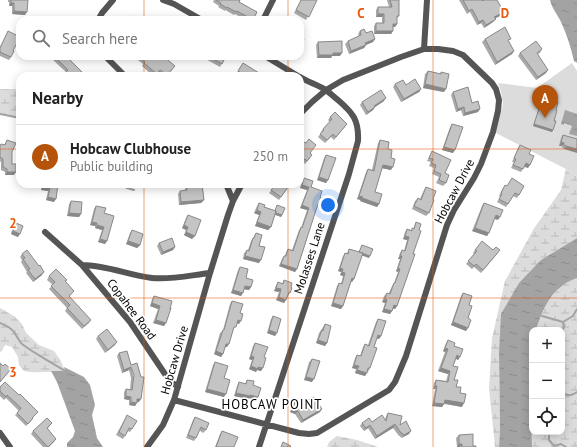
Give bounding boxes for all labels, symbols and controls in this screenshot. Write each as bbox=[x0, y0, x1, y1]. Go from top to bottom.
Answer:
text: C bbox=[357, 5, 365, 22]
text: D bbox=[501, 5, 509, 22]
search box bbox=[16, 16, 304, 60]
icon: search bbox=[30, 27, 52, 49]
text: Search here bbox=[62, 29, 138, 48]
pin: A bbox=[532, 85, 558, 118]
text: Nearby bbox=[32, 87, 83, 109]
text: Hobcaw Clubhouse bbox=[70, 139, 191, 158]
text: A bbox=[41, 148, 49, 165]
text: 250 m bbox=[253, 148, 288, 165]
street label: Hobcaw Drive bbox=[431, 156, 477, 226]
text: Public building bbox=[70, 158, 153, 175]
your location bbox=[318, 195, 338, 215]
text: 2 bbox=[9, 215, 17, 232]
street label: Molasses Lane bbox=[290, 220, 328, 296]
street label: Copahee Road bbox=[104, 276, 160, 342]
street label: Hobcaw Drive bbox=[157, 324, 191, 396]
map controls bbox=[529, 327, 565, 435]
button: + bbox=[529, 327, 565, 363]
button: − bbox=[529, 363, 565, 399]
text: 3 bbox=[9, 364, 17, 381]
district label: HOBCAW POINT bbox=[221, 396, 323, 413]
button: locate bbox=[529, 399, 565, 435]

